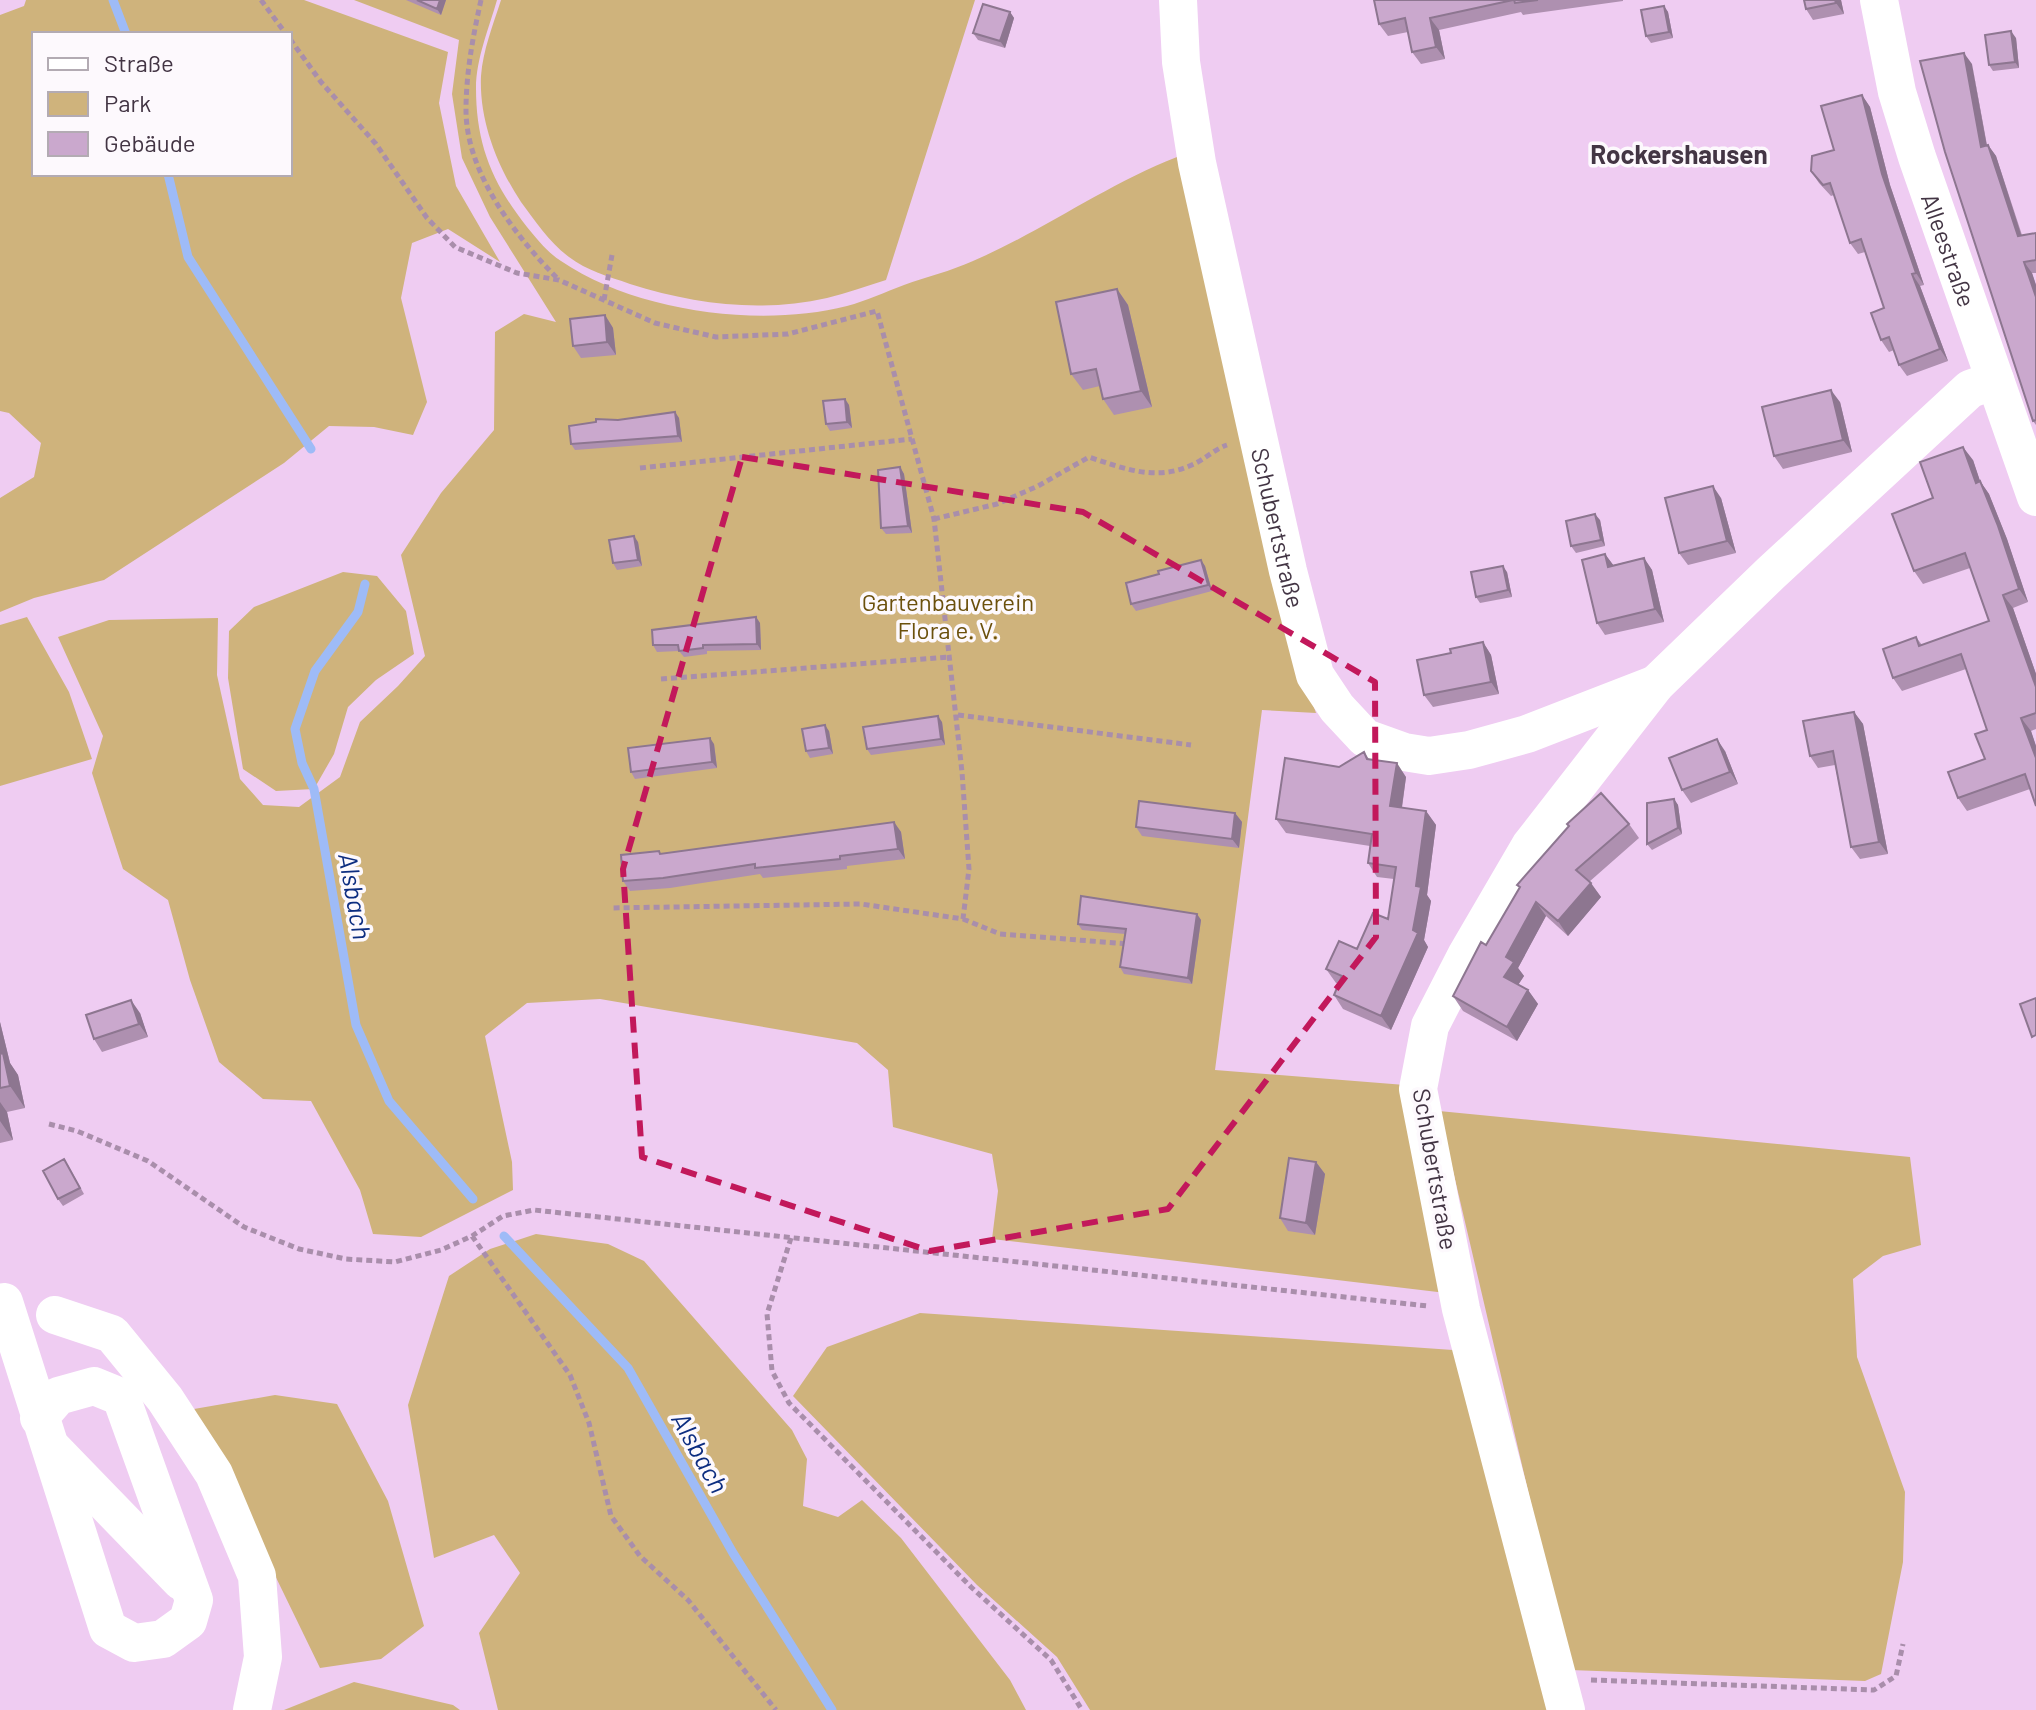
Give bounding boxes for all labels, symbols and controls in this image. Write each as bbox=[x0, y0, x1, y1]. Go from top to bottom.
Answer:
legend bbox=[32, 32, 292, 176]
text: Straße bbox=[104, 48, 174, 77]
text: Park bbox=[104, 88, 151, 117]
text: Gebäude bbox=[104, 128, 196, 157]
district label: Rockershausen bbox=[1590, 138, 1768, 169]
street label: Alleestraße bbox=[1916, 189, 1983, 310]
street label: Schubertstraße bbox=[1246, 445, 1311, 611]
park label: Gartenbauverein Flora e. V. bbox=[862, 587, 1034, 644]
water label: Alsbach bbox=[333, 850, 379, 942]
street label: Schubertstraße bbox=[1408, 1086, 1464, 1252]
water label: Alsbach bbox=[666, 1406, 736, 1498]

